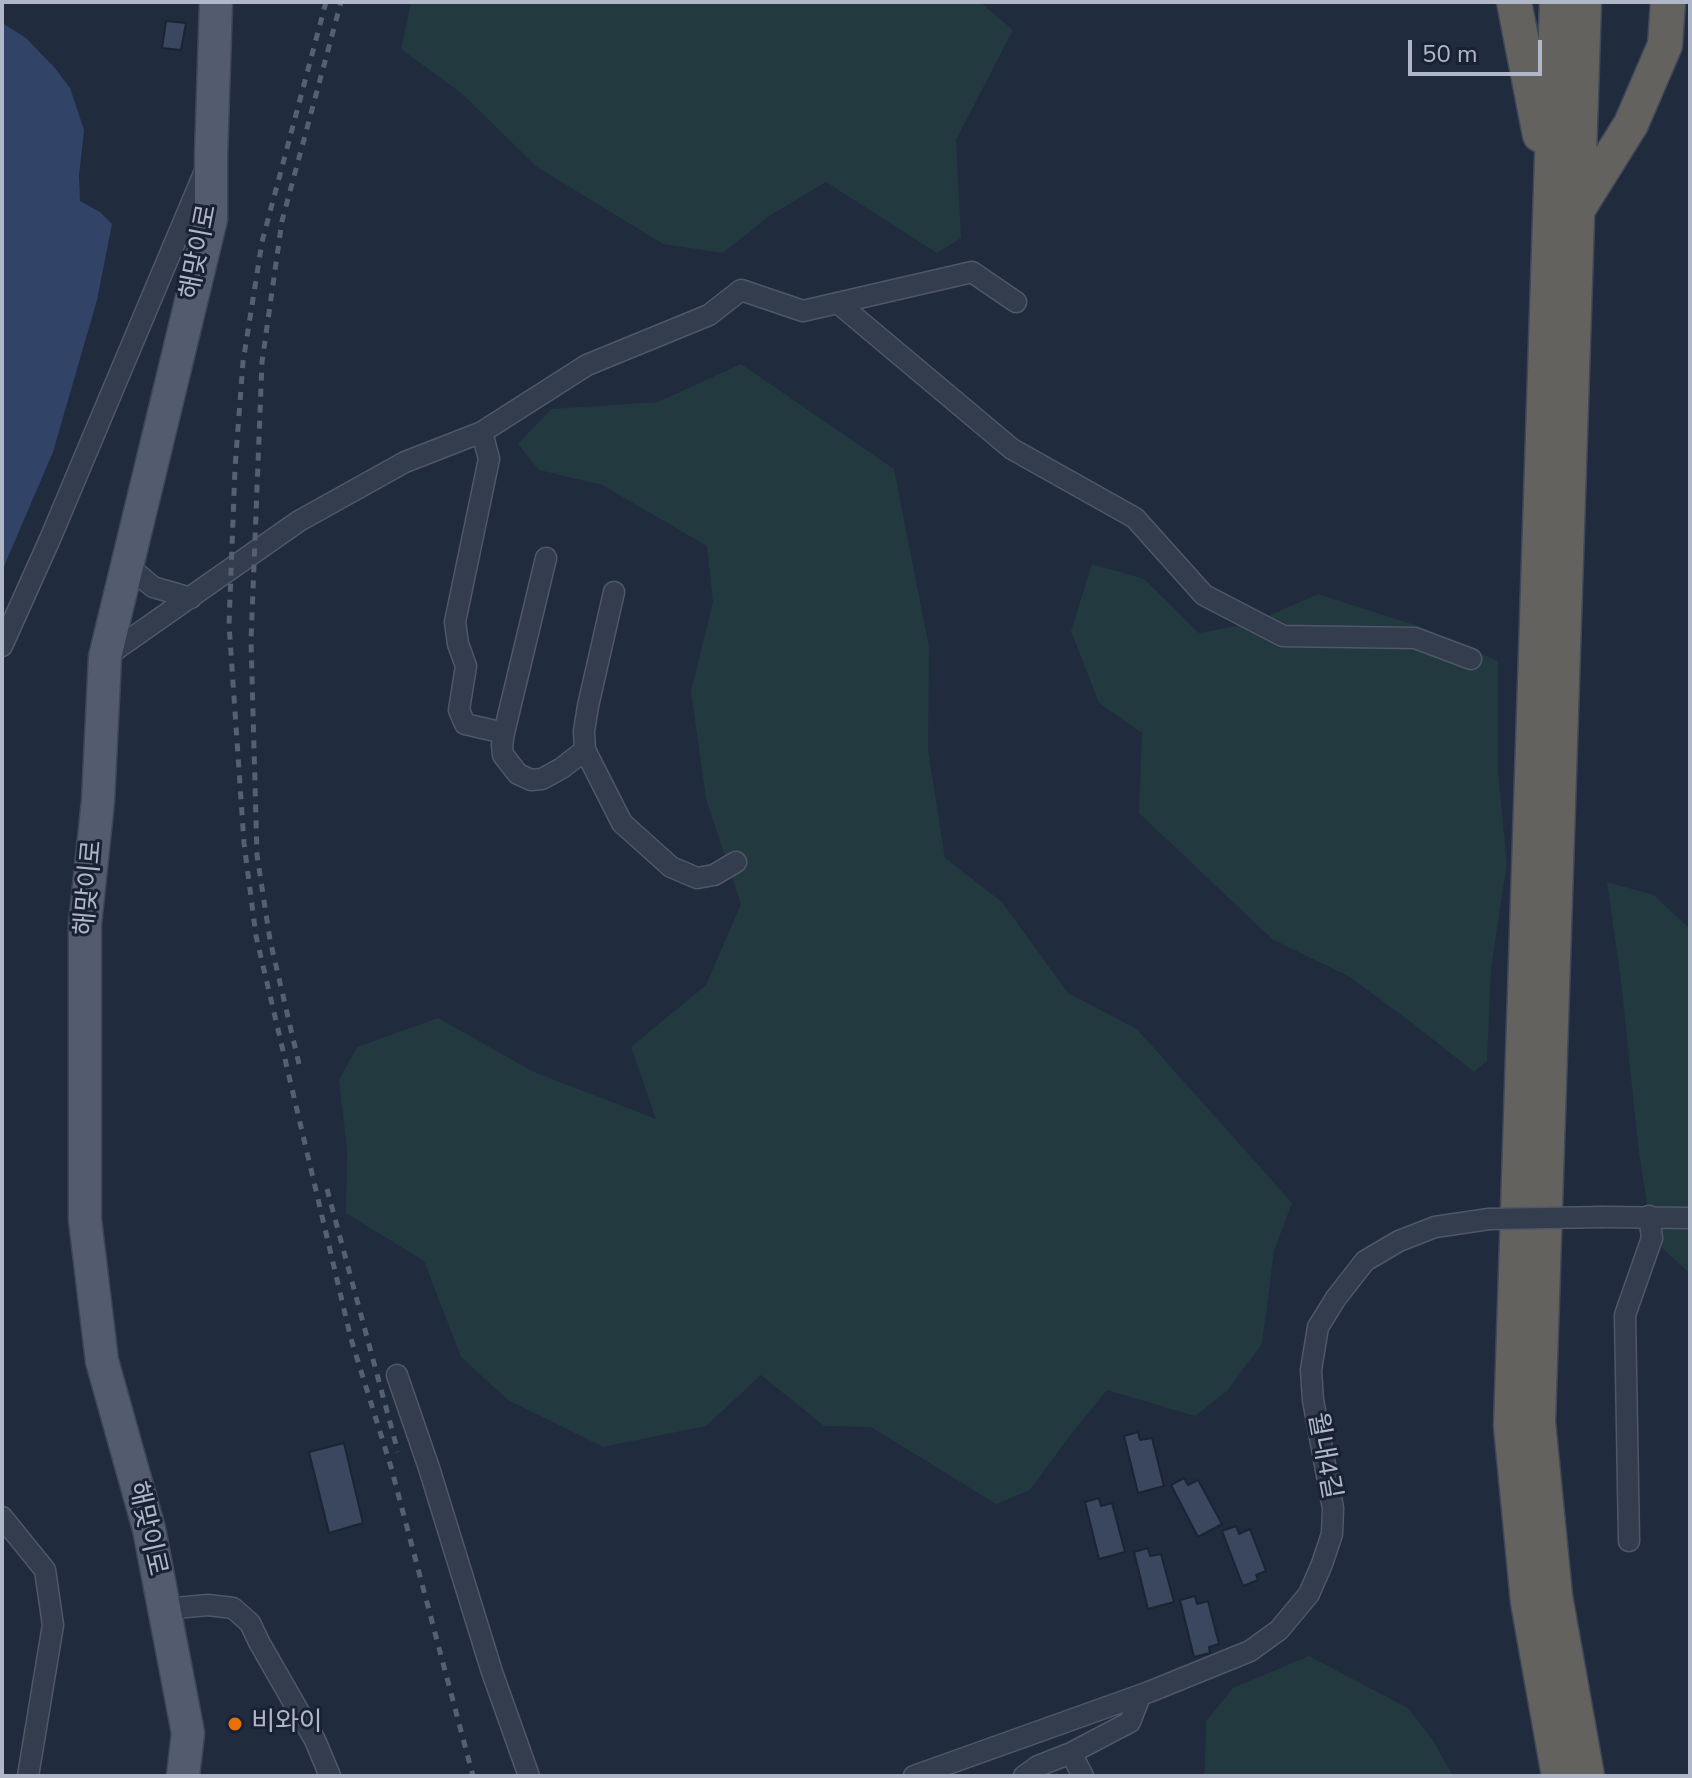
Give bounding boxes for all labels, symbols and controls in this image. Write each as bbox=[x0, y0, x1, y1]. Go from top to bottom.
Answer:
scale bar bbox=[1412, 24, 1546, 74]
text: 50 m bbox=[1422, 38, 1478, 70]
street label: 해맞이로 bbox=[176, 202, 224, 302]
street label: 해맞이로 bbox=[70, 839, 110, 937]
street label: 월내4길 bbox=[1300, 1410, 1346, 1502]
street label: 해맞이로 bbox=[120, 1479, 172, 1579]
place label: 비와이 bbox=[251, 1708, 323, 1740]
marker: 비와이 bbox=[226, 1715, 244, 1733]

